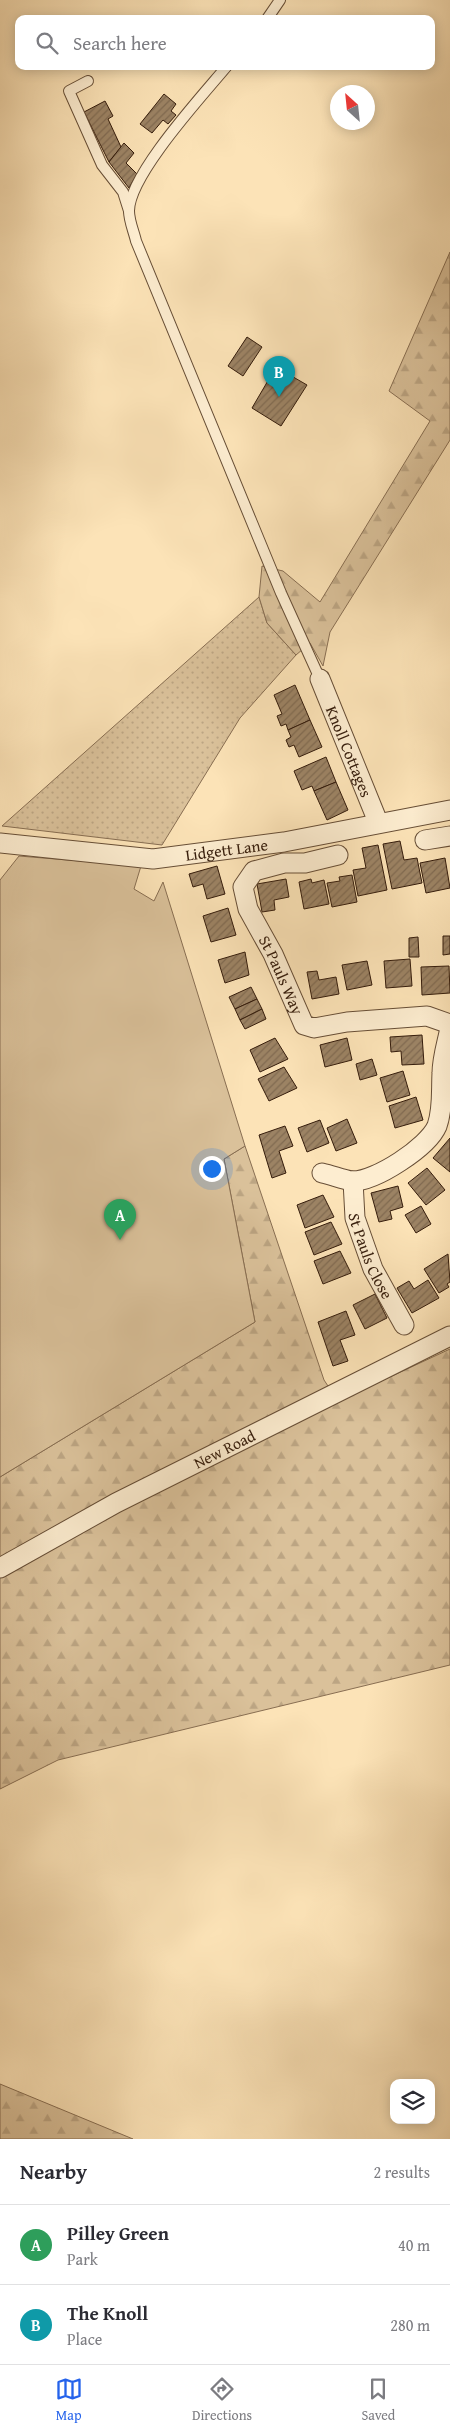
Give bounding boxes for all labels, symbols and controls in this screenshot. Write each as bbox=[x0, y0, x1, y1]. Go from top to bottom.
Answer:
search box bbox=[15, 15, 435, 70]
icon: search bbox=[33, 29, 61, 57]
text: Search here bbox=[73, 29, 167, 57]
north arrow bbox=[330, 85, 375, 130]
pin: B bbox=[263, 356, 295, 397]
street label: Knoll Cottages bbox=[320, 702, 379, 801]
street label: Lidgett Lane bbox=[184, 832, 269, 867]
street label: St Pauls Way bbox=[253, 931, 310, 1018]
your location bbox=[199, 1156, 225, 1182]
pin: A bbox=[104, 1199, 136, 1240]
street label: St Pauls Close bbox=[343, 1213, 399, 1303]
street label: New Road bbox=[189, 1423, 260, 1474]
map controls bbox=[390, 2079, 435, 2124]
button: layers bbox=[390, 2079, 435, 2124]
text: Nearby bbox=[20, 2156, 87, 2187]
text: 2 results bbox=[373, 2160, 430, 2184]
text: Pilley Green bbox=[67, 2219, 169, 2247]
text: A bbox=[31, 2233, 41, 2257]
text: 40 m bbox=[398, 2233, 430, 2257]
text: Park bbox=[67, 2247, 98, 2271]
text: The Knoll bbox=[67, 2299, 148, 2327]
text: B bbox=[31, 2313, 41, 2337]
text: 280 m bbox=[390, 2313, 430, 2337]
text: Place bbox=[67, 2327, 102, 2351]
tab: Map bbox=[55, 2375, 83, 2425]
tab: Directions bbox=[192, 2375, 252, 2425]
tab: Saved bbox=[361, 2375, 395, 2425]

